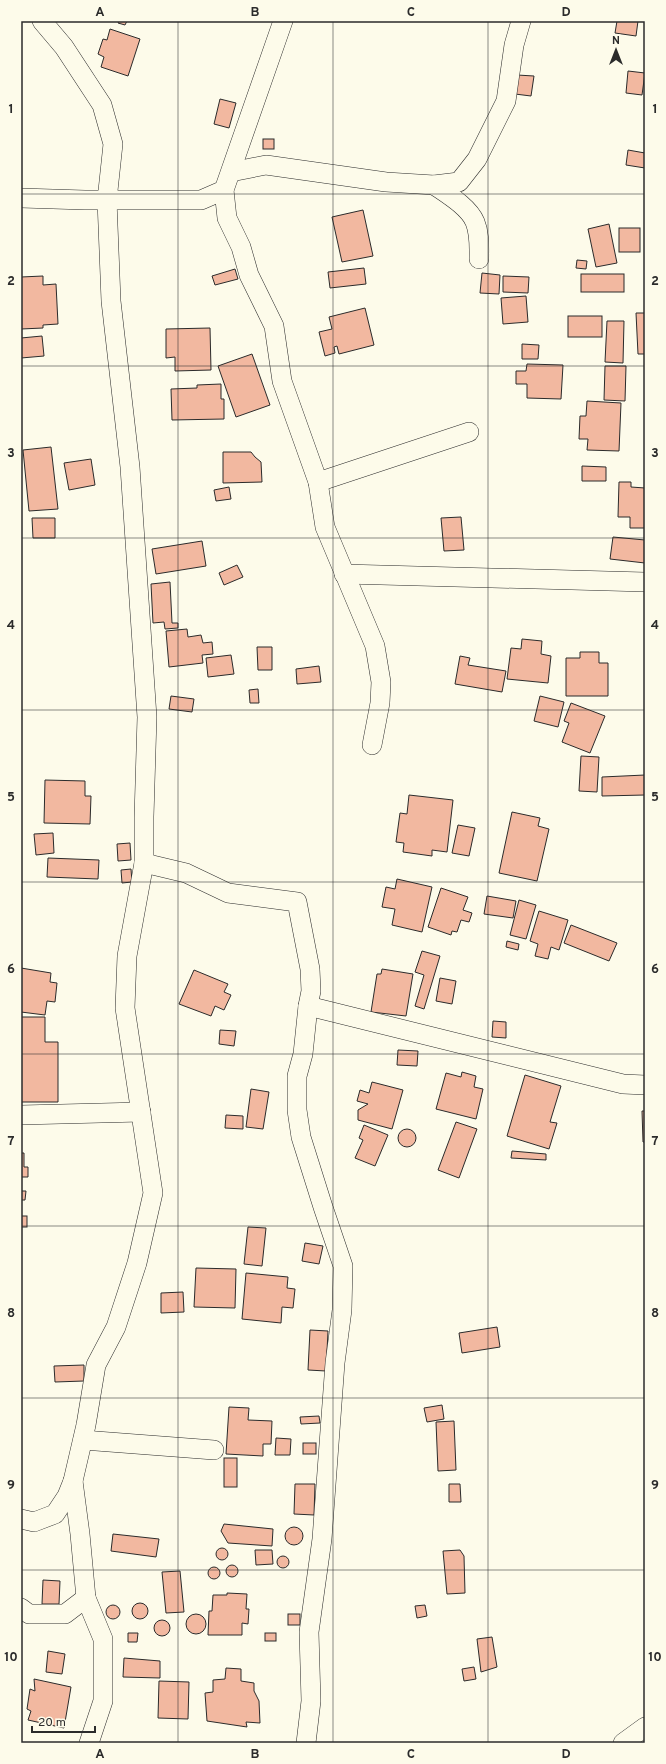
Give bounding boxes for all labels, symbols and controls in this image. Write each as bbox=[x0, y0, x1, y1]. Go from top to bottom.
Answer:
text: A bbox=[95, 5, 105, 21]
text: B bbox=[251, 5, 260, 21]
text: C bbox=[407, 5, 415, 21]
text: D bbox=[561, 5, 571, 21]
north arrow bbox=[596, 30, 636, 70]
text: N bbox=[612, 34, 620, 48]
text: 1 bbox=[8, 102, 14, 118]
text: 1 bbox=[652, 102, 658, 118]
text: 2 bbox=[7, 274, 15, 290]
text: 2 bbox=[651, 274, 659, 290]
text: 3 bbox=[7, 446, 15, 462]
text: 3 bbox=[651, 446, 659, 462]
text: 4 bbox=[7, 618, 15, 634]
text: 4 bbox=[651, 618, 659, 634]
text: 5 bbox=[7, 790, 15, 806]
text: 5 bbox=[651, 790, 659, 806]
text: 6 bbox=[7, 962, 15, 978]
text: 6 bbox=[651, 962, 659, 978]
text: 7 bbox=[8, 1134, 15, 1150]
text: 7 bbox=[652, 1134, 659, 1150]
text: 8 bbox=[7, 1306, 15, 1322]
text: 8 bbox=[651, 1306, 659, 1322]
text: 9 bbox=[7, 1478, 15, 1494]
text: 9 bbox=[651, 1478, 659, 1494]
text: 10 bbox=[4, 1650, 18, 1666]
text: 10 bbox=[648, 1650, 662, 1666]
scale bar bbox=[32, 1708, 95, 1734]
text: 20 m bbox=[38, 1715, 66, 1731]
text: A bbox=[95, 1747, 105, 1763]
text: B bbox=[251, 1747, 260, 1763]
text: C bbox=[407, 1747, 415, 1763]
text: D bbox=[561, 1747, 571, 1763]

